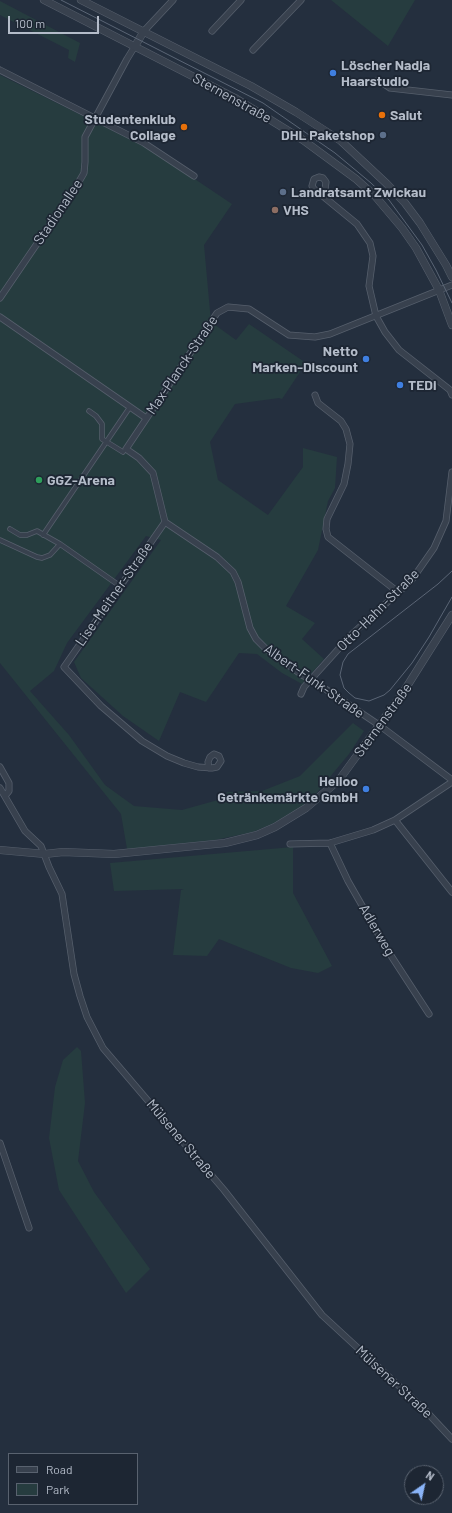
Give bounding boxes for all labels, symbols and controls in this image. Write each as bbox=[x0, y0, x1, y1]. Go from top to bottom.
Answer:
scale bar bbox=[10, 8, 101, 34]
text: 100 m bbox=[15, 16, 45, 30]
place label: Löscher Nadja Haarstudio bbox=[341, 57, 430, 90]
marker: Löscher Nadja Haarstudio bbox=[328, 68, 338, 78]
street label: Sternenstraße bbox=[190, 69, 274, 127]
place label: Salut bbox=[390, 107, 422, 123]
marker: Salut bbox=[377, 110, 387, 120]
place label: Studentenklub Collage bbox=[85, 111, 176, 144]
marker: Studentenklub Collage bbox=[179, 122, 189, 132]
place label: DHL Paketshop bbox=[281, 127, 375, 143]
marker: DHL Paketshop bbox=[378, 130, 388, 140]
street label: Stadionallee bbox=[30, 176, 86, 248]
place label: Landratsamt Zwickau bbox=[291, 184, 426, 200]
marker: Landratsamt Zwickau bbox=[278, 187, 288, 197]
place label: VHS bbox=[283, 202, 309, 218]
marker: VHS bbox=[270, 205, 280, 215]
street label: Max-Planck-Straße bbox=[143, 312, 221, 418]
place label: Netto Marken-Discount bbox=[252, 343, 358, 376]
marker: Netto Marken-Discount bbox=[361, 354, 371, 364]
place label: TEDi bbox=[408, 377, 437, 393]
marker: TEDi bbox=[395, 380, 405, 390]
place label: GGZ-Arena bbox=[47, 472, 115, 488]
marker: GGZ-Arena bbox=[34, 475, 44, 485]
street label: Lise-Meitner-Straße bbox=[72, 539, 156, 649]
street label: Otto-Hahn-Straße bbox=[333, 565, 423, 655]
street label: Albert-Funk-Straße bbox=[261, 640, 367, 722]
street label: Sternenstraße bbox=[351, 680, 415, 760]
place label: Heiloo Getränkemärkte GmbH bbox=[217, 773, 358, 806]
marker: Heiloo Getränkemärkte GmbH bbox=[361, 784, 371, 794]
street label: Adlerweg bbox=[355, 901, 399, 959]
street label: Mülsener Straße bbox=[143, 1096, 219, 1182]
street label: Mülsener Straße bbox=[352, 1342, 436, 1422]
legend bbox=[8, 1453, 138, 1505]
text: Road bbox=[46, 1462, 73, 1476]
north arrow bbox=[404, 1465, 444, 1505]
text: N bbox=[424, 1468, 437, 1483]
text: Park bbox=[46, 1482, 70, 1496]

